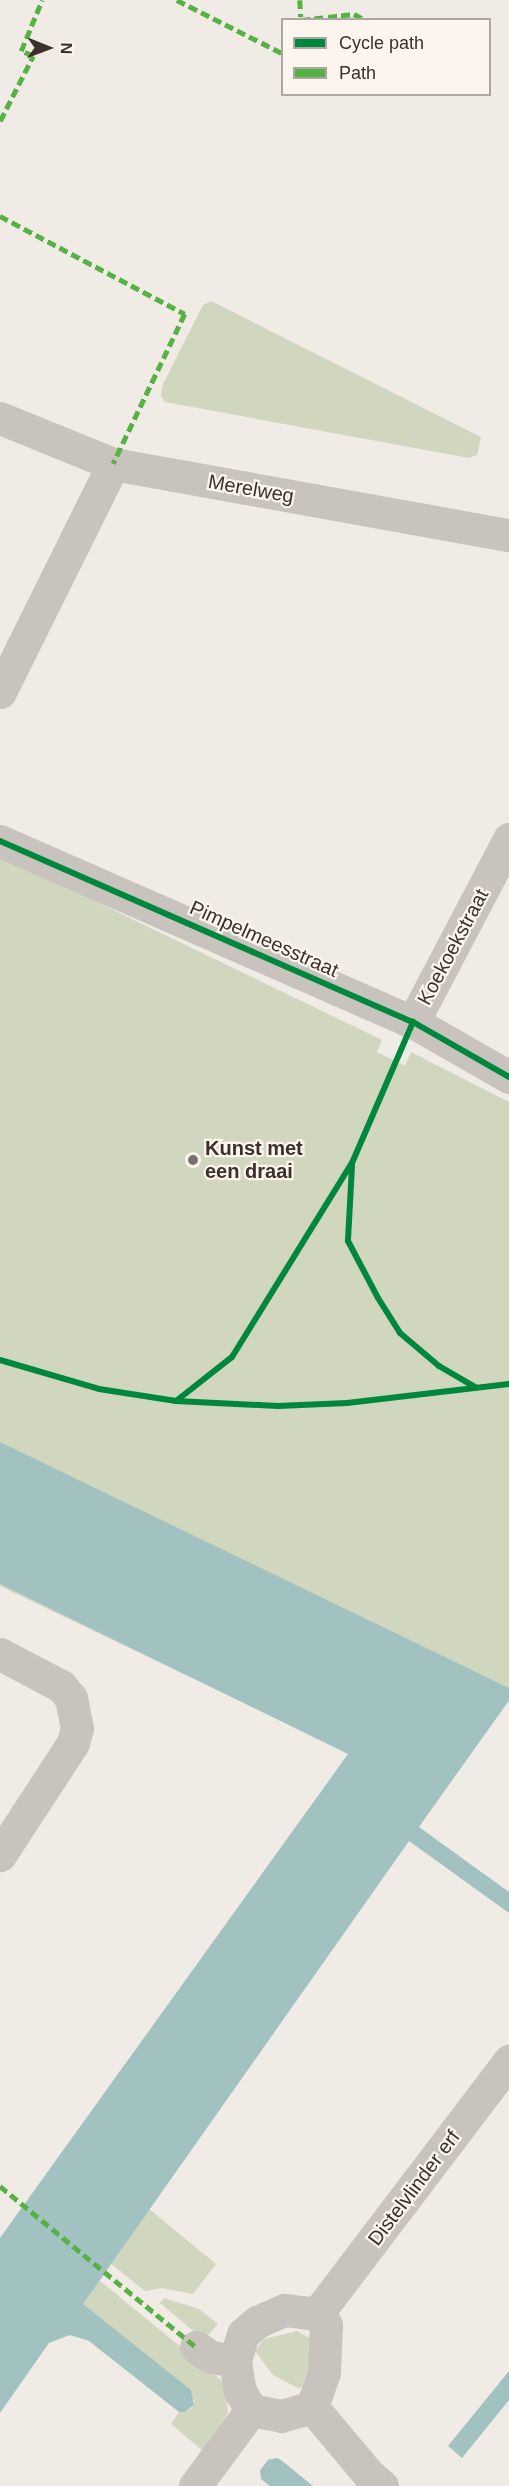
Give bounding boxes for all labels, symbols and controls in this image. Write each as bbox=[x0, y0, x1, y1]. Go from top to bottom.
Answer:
north arrow bbox=[18, 18, 78, 78]
legend bbox=[281, 18, 491, 96]
text: Cycle path bbox=[339, 33, 424, 53]
text: N bbox=[58, 42, 75, 54]
text: Path bbox=[339, 63, 376, 83]
street label: Merelweg bbox=[206, 470, 296, 508]
street label: Koekoekstraat bbox=[412, 885, 494, 1009]
street label: Pimpelmeesstraat bbox=[186, 895, 342, 983]
place label: Kunst met een draai bbox=[205, 1136, 303, 1183]
marker: Kunst met een draai bbox=[186, 1153, 200, 1167]
street label: Distelvlinder erf bbox=[363, 2126, 465, 2250]

